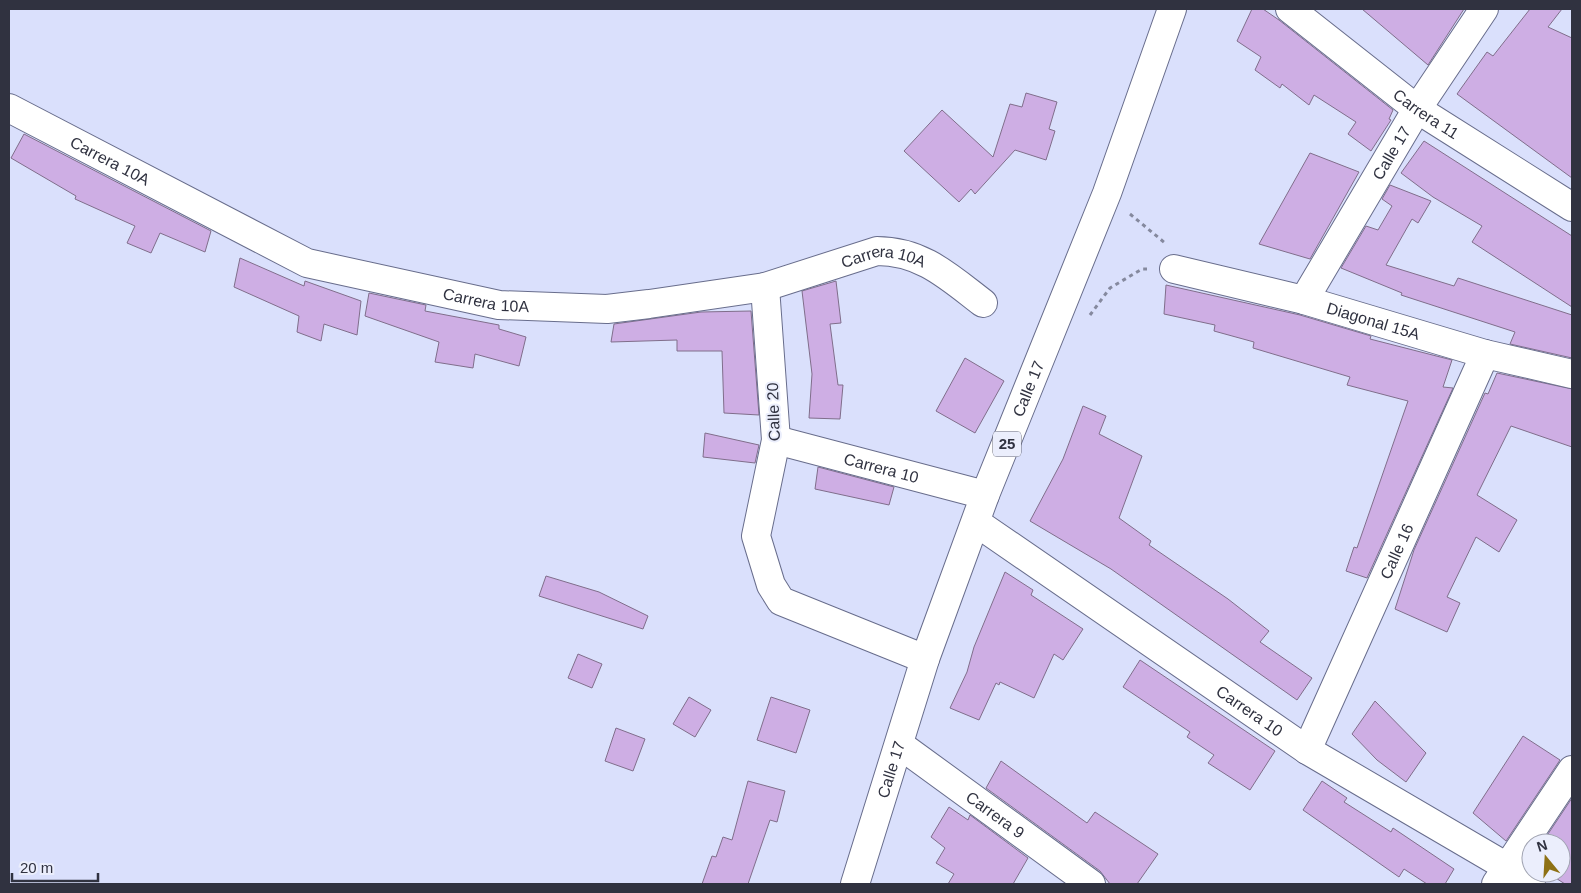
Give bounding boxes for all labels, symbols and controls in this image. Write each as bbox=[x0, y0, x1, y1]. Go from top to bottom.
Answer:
street label: Carrera 11 bbox=[1390, 86, 1462, 142]
street label: Calle 17 bbox=[1369, 123, 1414, 183]
street label: Carrera 10A bbox=[67, 133, 153, 189]
street label: Carrera 10A bbox=[839, 243, 929, 271]
street label: Carrera 10A bbox=[441, 285, 530, 315]
street label: Diagonal 15A bbox=[1325, 299, 1422, 343]
street label: Calle 17 bbox=[1010, 358, 1047, 419]
street label: Calle 20 bbox=[764, 382, 783, 442]
road number: 25 bbox=[993, 432, 1021, 456]
street label: Carrera 10 bbox=[842, 450, 921, 486]
street label: Calle 16 bbox=[1377, 521, 1417, 582]
street label: Carrera 10 bbox=[1213, 682, 1286, 740]
street label: Calle 17 bbox=[874, 739, 908, 800]
street label: Carrera 9 bbox=[963, 788, 1028, 842]
north arrow bbox=[1521, 833, 1571, 883]
text: N bbox=[1535, 836, 1549, 855]
scale bar bbox=[12, 850, 99, 882]
text: 20 m bbox=[20, 859, 53, 876]

